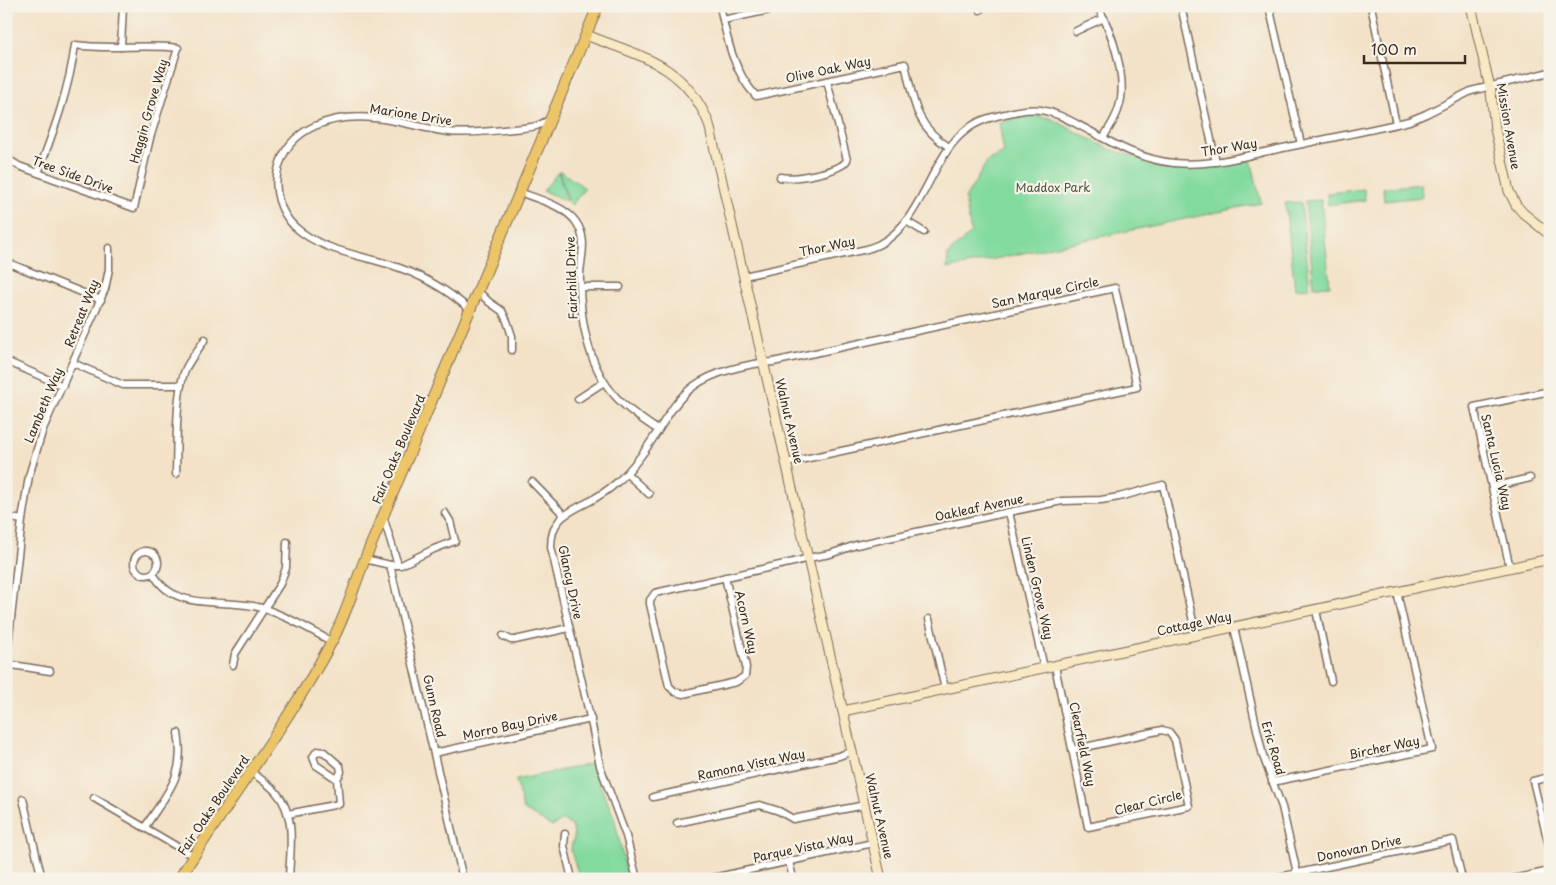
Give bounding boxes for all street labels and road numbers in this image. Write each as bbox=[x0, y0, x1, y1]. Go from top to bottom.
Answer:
street label: Olive Oak Way bbox=[784, 51, 872, 87]
street label: Haggin Grove Way bbox=[124, 57, 172, 165]
street label: Mission Avenue bbox=[1493, 81, 1526, 171]
street label: Marione Drive bbox=[369, 99, 453, 129]
street label: Thor Way bbox=[1200, 133, 1259, 161]
street label: Tree Side Drive bbox=[30, 151, 116, 197]
street label: Thor Way bbox=[797, 231, 857, 261]
street label: Fairchild Drive bbox=[561, 236, 581, 320]
street label: San Marque Circle bbox=[990, 272, 1101, 312]
street label: Retreat Way bbox=[59, 276, 103, 350]
street label: Lambeth Way bbox=[19, 364, 67, 446]
street label: Walnut Avenue bbox=[771, 376, 809, 466]
street label: Fair Oaks Boulevard bbox=[367, 391, 429, 507]
street label: Santa Lucia Way bbox=[1477, 412, 1517, 512]
street label: Oakleaf Avenue bbox=[933, 489, 1025, 525]
street label: Linden Grove Way bbox=[1017, 535, 1059, 642]
street label: Glancy Drive bbox=[554, 543, 588, 621]
street label: Acorn Way bbox=[731, 588, 763, 656]
street label: Cottage Way bbox=[1155, 606, 1233, 640]
street label: Gunn Road bbox=[419, 673, 451, 739]
street label: Clearfield Way bbox=[1065, 700, 1101, 788]
street label: Morro Bay Drive bbox=[461, 706, 559, 744]
street label: Eric Road bbox=[1258, 719, 1290, 777]
street label: Bircher Way bbox=[1347, 731, 1421, 763]
street label: Ramona Vista Way bbox=[696, 744, 807, 784]
street label: Fair Oaks Boulevard bbox=[173, 751, 254, 859]
street label: Walnut Avenue bbox=[861, 771, 899, 861]
street label: Clear Circle bbox=[1112, 785, 1184, 819]
street label: Parque Vista Way bbox=[751, 828, 855, 866]
street label: Donovan Drive bbox=[1315, 830, 1403, 866]

